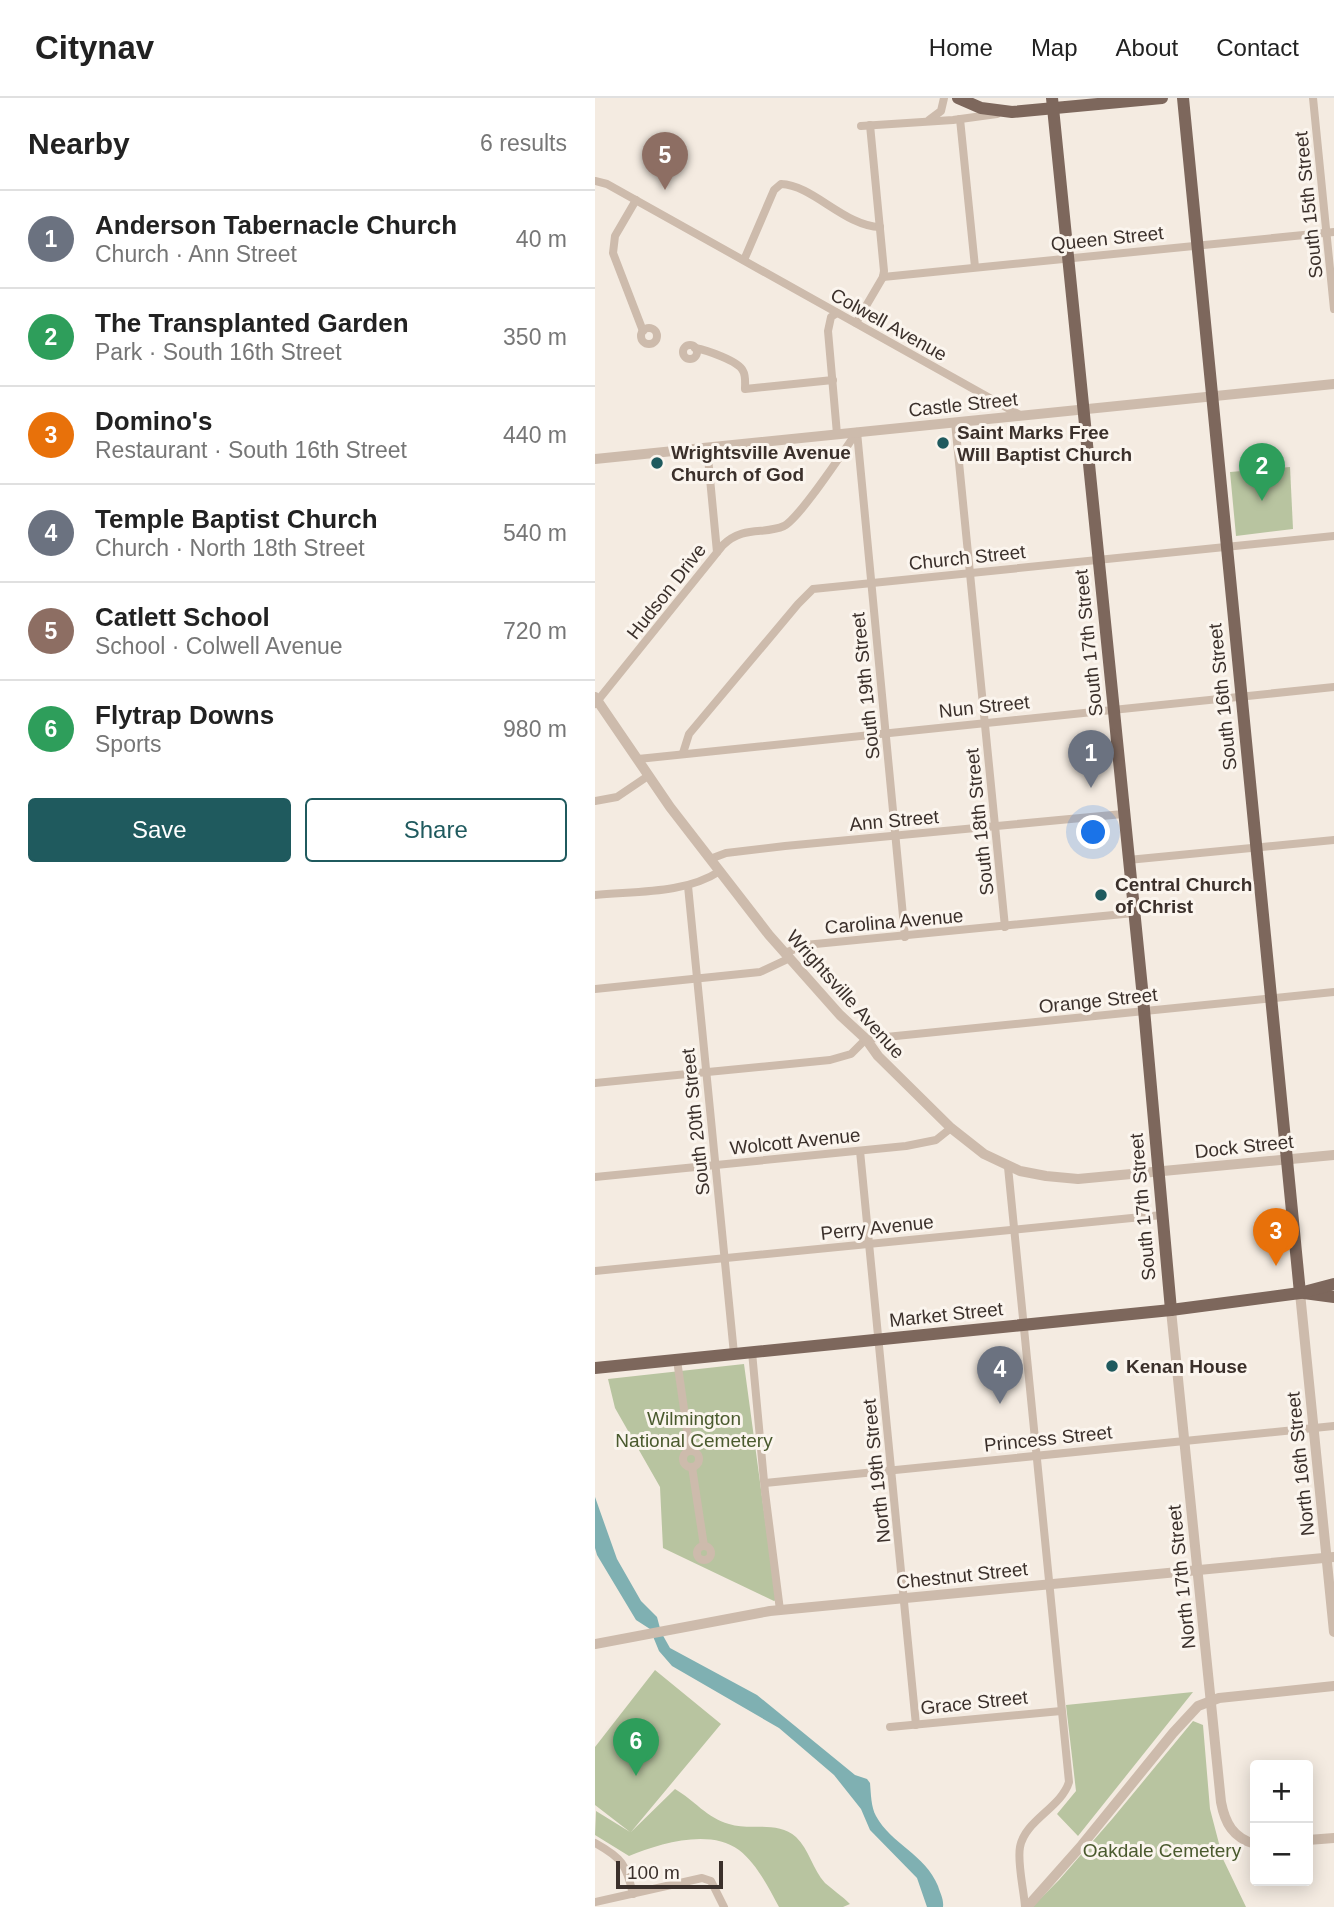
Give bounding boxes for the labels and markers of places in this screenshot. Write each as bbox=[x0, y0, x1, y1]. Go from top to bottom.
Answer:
pin: 5 bbox=[642, 132, 688, 190]
place label: Saint Marks Free Will Baptist Church bbox=[957, 422, 1132, 465]
marker: Saint Marks Free Will Baptist Church bbox=[935, 435, 951, 451]
place label: Wrightsville Avenue Church of God bbox=[671, 442, 851, 485]
pin: 2 bbox=[1239, 443, 1285, 501]
marker: Wrightsville Avenue Church of God bbox=[649, 455, 665, 471]
pin: 1 bbox=[1068, 730, 1114, 788]
place label: Central Church of Christ bbox=[1115, 874, 1252, 917]
marker: Central Church of Christ bbox=[1093, 887, 1109, 903]
pin: 3 bbox=[1253, 1208, 1299, 1266]
pin: 4 bbox=[977, 1346, 1023, 1404]
place label: Kenan House bbox=[1126, 1356, 1247, 1377]
marker: Kenan House bbox=[1104, 1358, 1120, 1374]
pin: 6 bbox=[613, 1718, 659, 1776]

